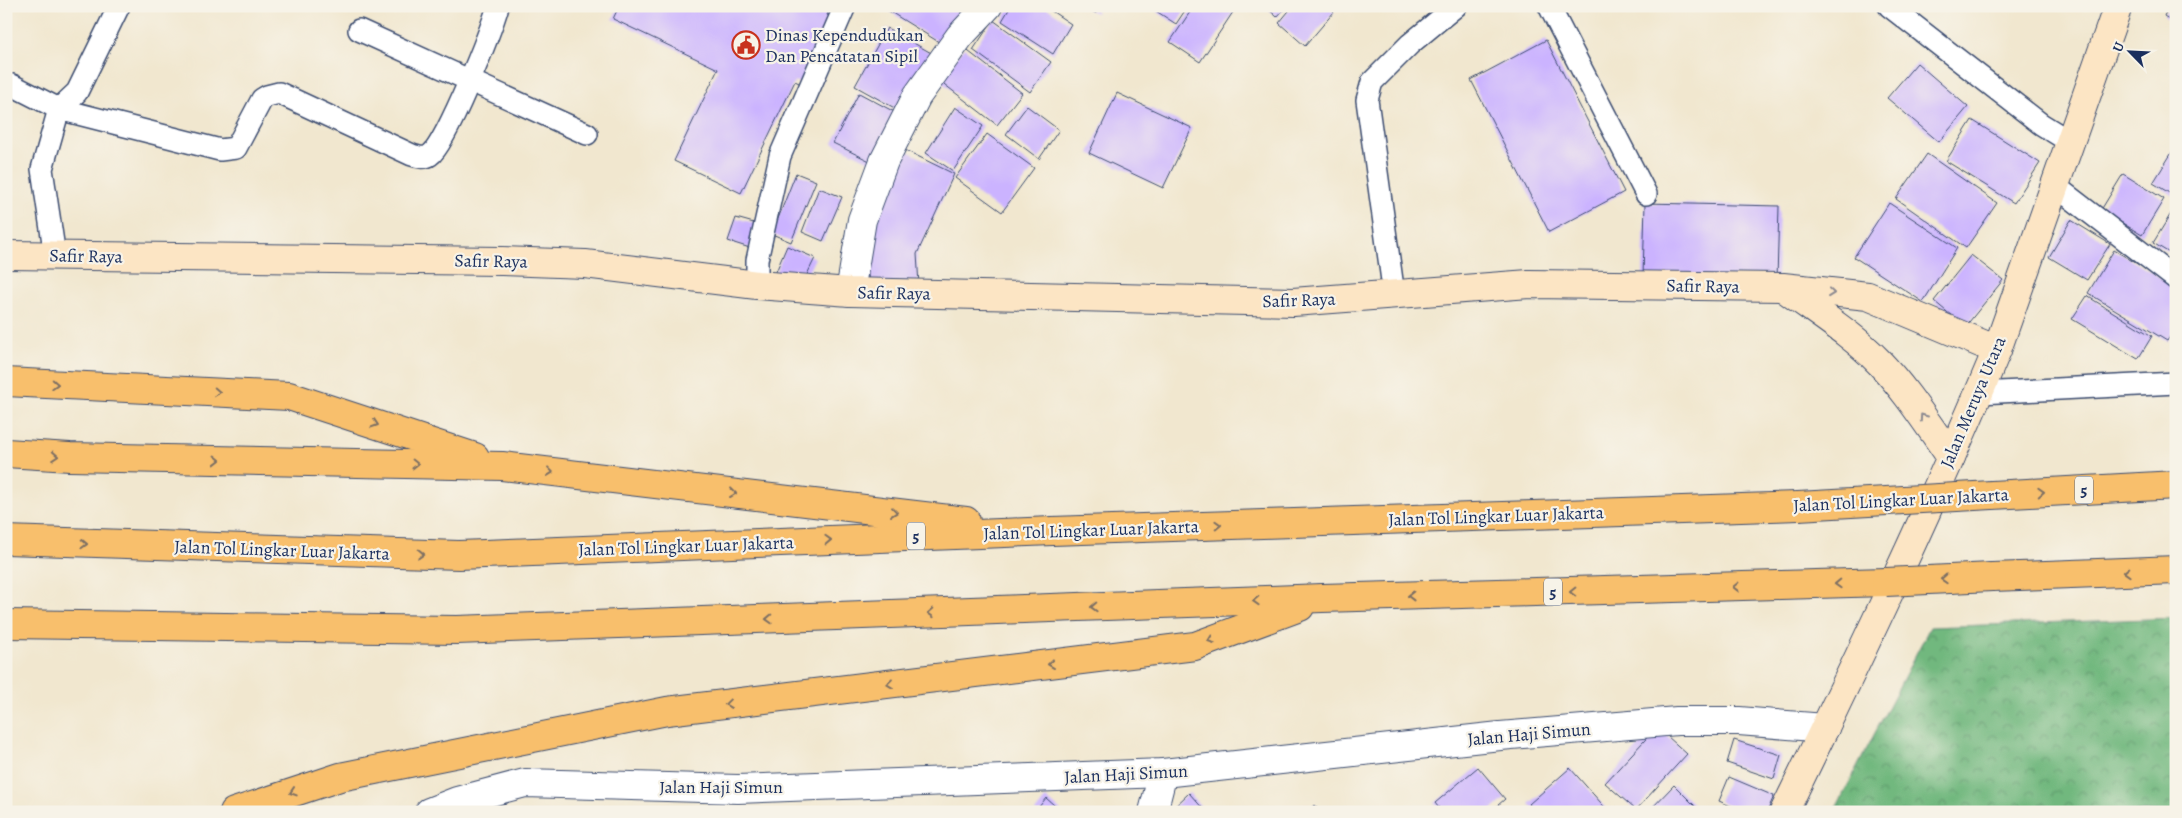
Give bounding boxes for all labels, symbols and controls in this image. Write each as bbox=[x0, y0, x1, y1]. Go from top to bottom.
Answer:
place label: Dinas Kependudukan Dan Pencatatan Sipil bbox=[765, 23, 924, 68]
north arrow bbox=[2104, 28, 2154, 78]
public building icon: Dinas Kependudukan Dan Pencatatan Sipil bbox=[731, 30, 761, 60]
text: U bbox=[2108, 39, 2129, 55]
street label: Safir Raya bbox=[49, 243, 124, 269]
street label: Safir Raya bbox=[454, 248, 529, 274]
street label: Safir Raya bbox=[1666, 273, 1741, 299]
street label: Safir Raya bbox=[857, 280, 932, 306]
street label: Safir Raya bbox=[1262, 287, 1337, 313]
one-way arrow bbox=[1828, 287, 1836, 298]
street label: Jalan Meruya Utara bbox=[1934, 332, 2012, 472]
one-way arrow bbox=[51, 379, 59, 390]
one-way arrow bbox=[213, 387, 221, 398]
one-way arrow bbox=[1920, 414, 1928, 423]
one-way arrow bbox=[370, 419, 379, 429]
one-way arrow bbox=[51, 450, 59, 461]
one-way arrow bbox=[214, 455, 222, 465]
one-way arrow bbox=[412, 459, 419, 469]
one-way arrow bbox=[546, 466, 554, 477]
road number: 5 bbox=[2075, 476, 2093, 504]
street label: Jalan Tol Lingkar Luar Jakarta bbox=[1793, 482, 2010, 518]
one-way arrow bbox=[729, 487, 737, 498]
one-way arrow bbox=[2037, 487, 2045, 498]
street label: Jalan Tol Lingkar Luar Jakarta bbox=[1388, 500, 1605, 532]
one-way arrow bbox=[891, 506, 899, 517]
street label: Jalan Tol Lingkar Luar Jakarta bbox=[983, 514, 1200, 546]
one-way arrow bbox=[1214, 520, 1222, 530]
road number: 5 bbox=[907, 522, 925, 550]
street label: Jalan Tol Lingkar Luar Jakarta bbox=[578, 530, 795, 562]
street label: Jalan Tol Lingkar Luar Jakarta bbox=[174, 534, 391, 566]
one-way arrow bbox=[825, 535, 833, 545]
one-way arrow bbox=[80, 538, 88, 549]
one-way arrow bbox=[418, 549, 425, 559]
one-way arrow bbox=[2123, 566, 2131, 577]
one-way arrow bbox=[1939, 574, 1947, 584]
road number: 5 bbox=[1544, 578, 1562, 606]
one-way arrow bbox=[1833, 579, 1841, 589]
one-way arrow bbox=[1731, 582, 1739, 593]
one-way arrow bbox=[1569, 586, 1577, 597]
one-way arrow bbox=[1406, 591, 1414, 601]
one-way arrow bbox=[1252, 595, 1260, 606]
one-way arrow bbox=[1089, 601, 1097, 612]
one-way arrow bbox=[927, 607, 935, 618]
one-way arrow bbox=[765, 613, 773, 624]
one-way arrow bbox=[1207, 634, 1216, 644]
one-way arrow bbox=[1047, 658, 1055, 669]
one-way arrow bbox=[885, 678, 893, 689]
one-way arrow bbox=[724, 698, 733, 708]
street label: Jalan Haji Simun bbox=[1466, 717, 1592, 751]
street label: Jalan Haji Simun bbox=[1064, 759, 1189, 789]
street label: Jalan Haji Simun bbox=[659, 775, 783, 799]
one-way arrow bbox=[290, 786, 298, 796]

